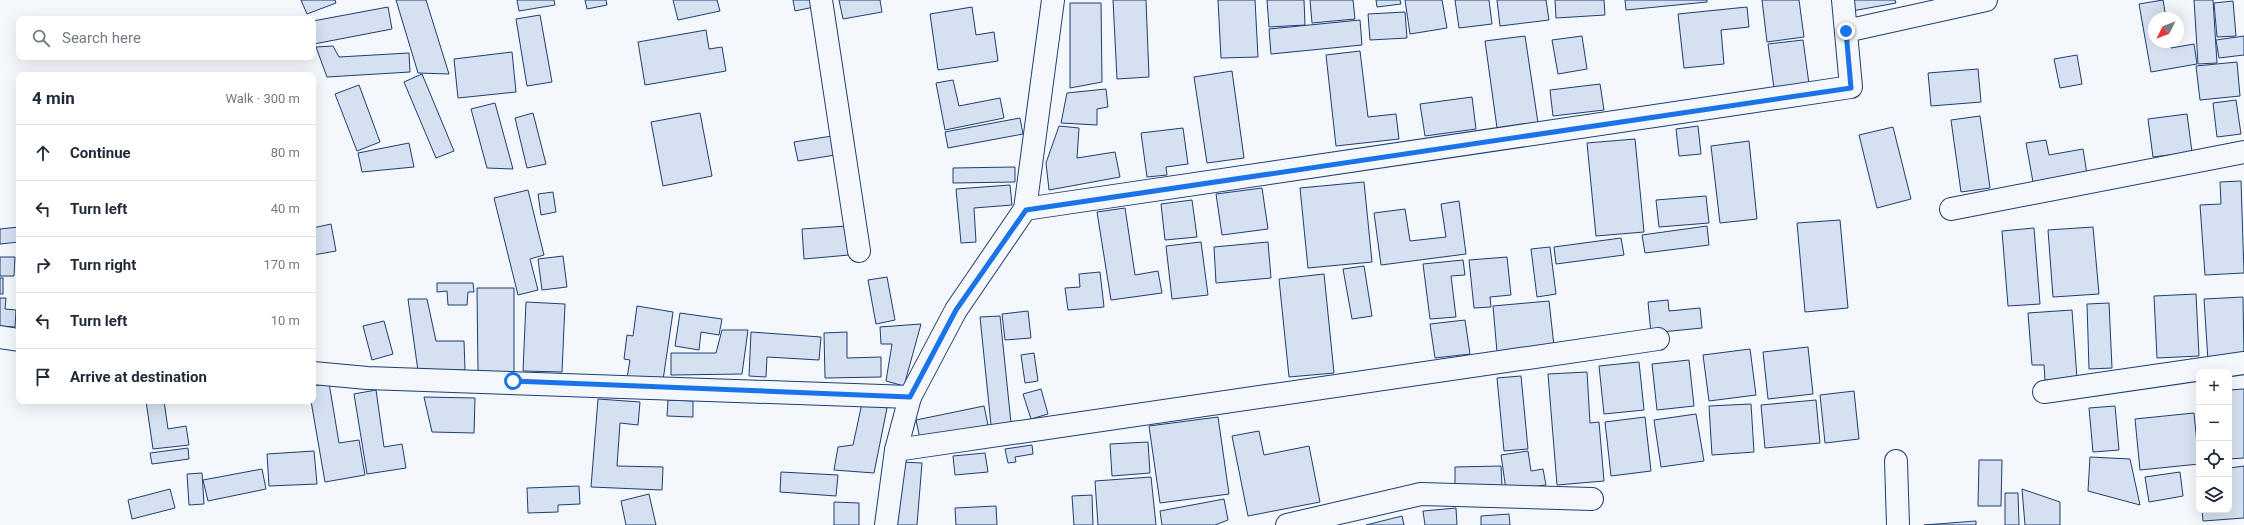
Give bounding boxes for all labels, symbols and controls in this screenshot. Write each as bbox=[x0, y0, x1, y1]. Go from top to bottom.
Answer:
north arrow bbox=[2148, 12, 2184, 48]
search box bbox=[16, 16, 316, 60]
route end bbox=[1837, 22, 1855, 40]
icon: search bbox=[30, 27, 52, 49]
text: Search here bbox=[62, 29, 141, 47]
text: 4 min bbox=[32, 88, 75, 108]
text: Walk · 300 m bbox=[225, 91, 300, 106]
icon: ahead bbox=[32, 142, 54, 164]
text: Continue bbox=[70, 144, 131, 162]
text: 80 m bbox=[271, 145, 300, 160]
icon: left bbox=[32, 198, 54, 220]
text: Turn left bbox=[70, 200, 127, 218]
text: 40 m bbox=[271, 201, 300, 216]
icon: right bbox=[32, 254, 54, 276]
text: Turn right bbox=[70, 256, 136, 274]
text: 170 m bbox=[263, 257, 300, 272]
icon: left bbox=[32, 310, 54, 332]
text: Turn left bbox=[70, 312, 127, 330]
text: 10 m bbox=[271, 313, 300, 328]
icon: arrive bbox=[32, 366, 54, 388]
text: Arrive at destination bbox=[70, 368, 207, 386]
map controls bbox=[2196, 369, 2232, 513]
button: + bbox=[2196, 369, 2232, 405]
route start bbox=[504, 372, 522, 390]
button: − bbox=[2196, 405, 2232, 441]
button: locate bbox=[2196, 441, 2232, 477]
button: layers bbox=[2196, 477, 2232, 513]

